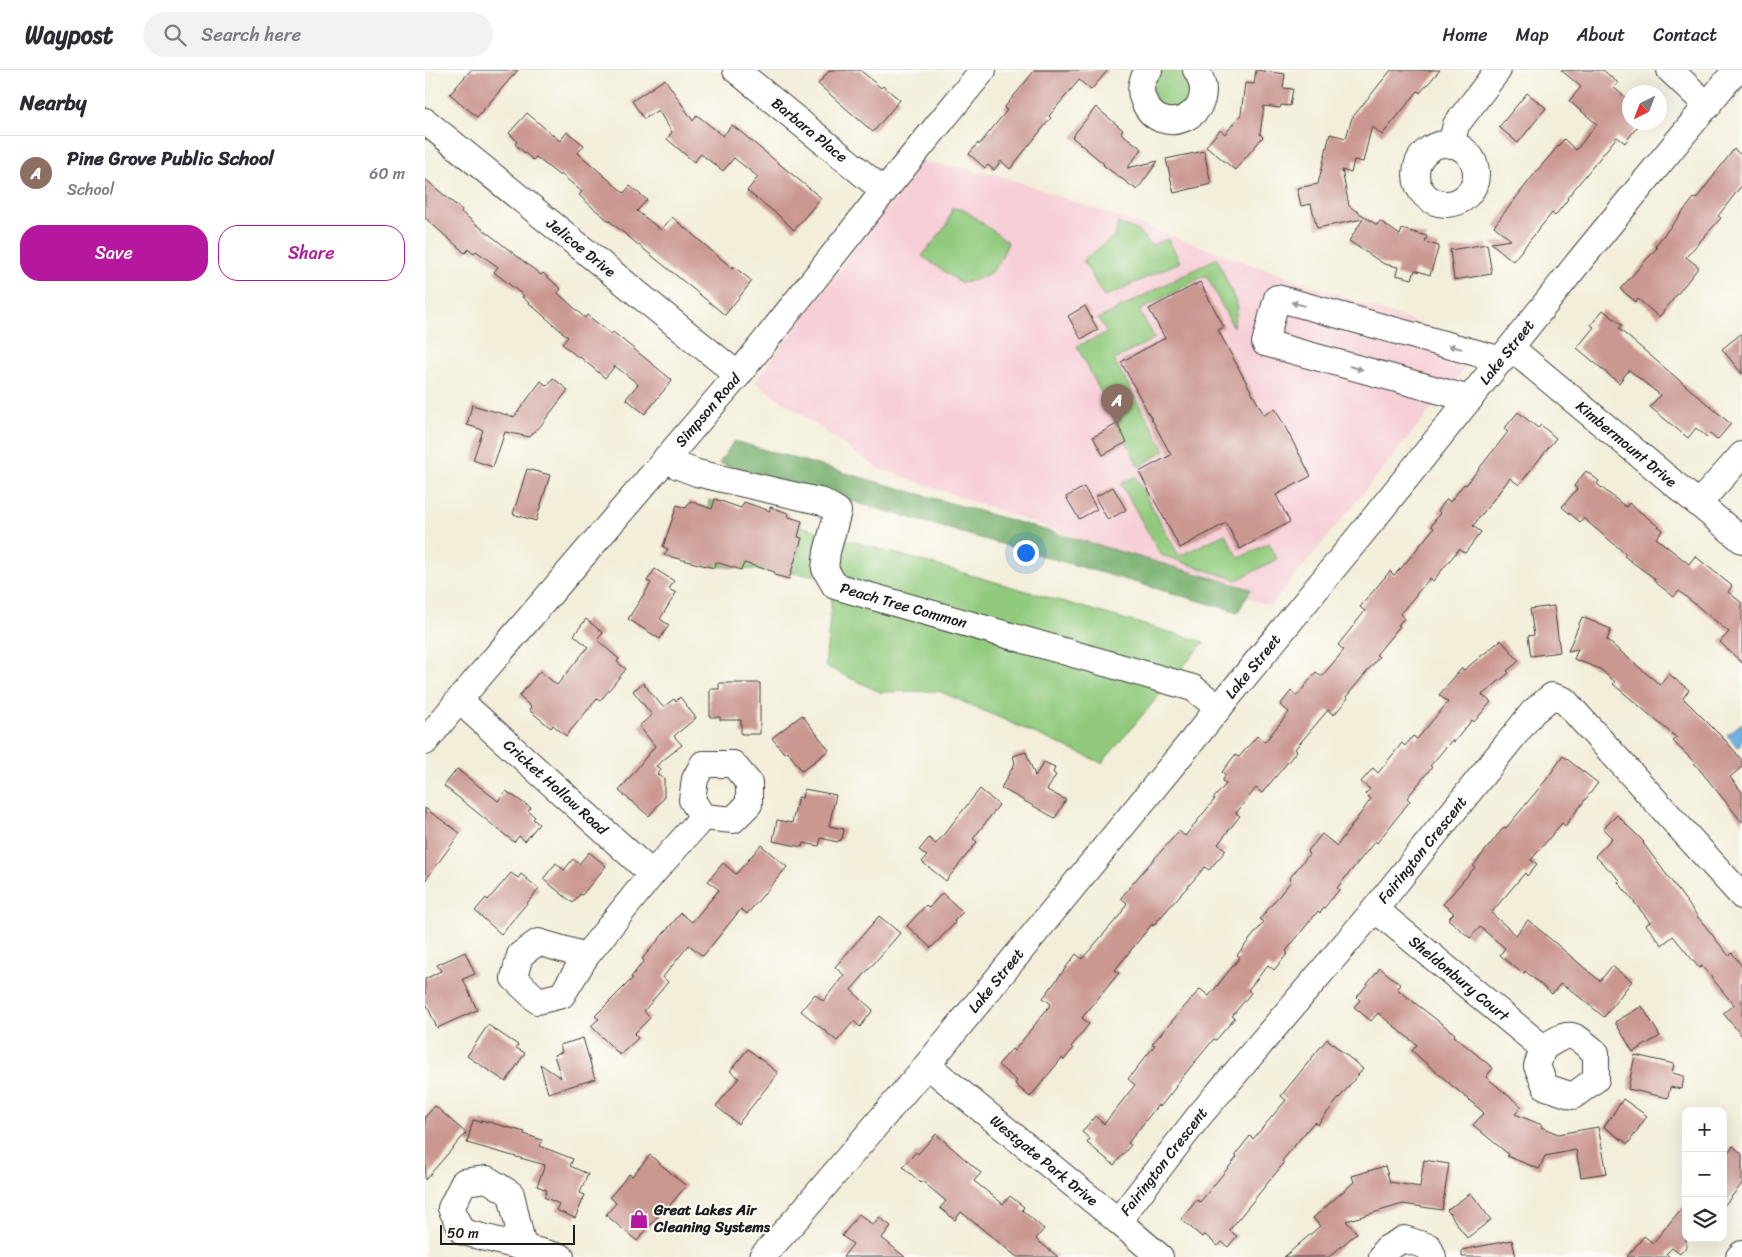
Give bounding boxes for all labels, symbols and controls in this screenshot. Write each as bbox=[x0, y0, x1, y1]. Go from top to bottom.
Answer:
search box bbox=[143, 12, 493, 57]
text: Waypost bbox=[25, 14, 113, 56]
text: Search here bbox=[201, 18, 301, 51]
text: Home bbox=[1443, 19, 1488, 51]
text: Map bbox=[1516, 19, 1549, 51]
text: About bbox=[1577, 19, 1625, 51]
text: Contact bbox=[1653, 19, 1717, 51]
icon: search bbox=[161, 21, 189, 49]
text: Nearby bbox=[20, 84, 86, 122]
north arrow bbox=[1622, 85, 1667, 130]
street label: Barbara Place bbox=[766, 91, 854, 170]
text: Pine Grove Public School bbox=[67, 142, 274, 175]
text: A bbox=[31, 159, 41, 188]
text: 60 m bbox=[369, 159, 405, 188]
text: School bbox=[67, 175, 114, 204]
street label: Jelicoe Drive bbox=[540, 211, 622, 284]
button: Save bbox=[20, 225, 208, 281]
button: Share bbox=[218, 225, 405, 281]
one-way arrow bbox=[1290, 299, 1305, 307]
street label: Lake Street bbox=[1472, 313, 1541, 391]
one-way arrow bbox=[1447, 342, 1462, 350]
one-way arrow bbox=[1348, 364, 1363, 372]
street label: Simpson Road bbox=[668, 366, 748, 453]
pin: A bbox=[1101, 384, 1133, 425]
street label: Kimbermount Drive bbox=[1570, 394, 1683, 494]
your location bbox=[1013, 540, 1039, 566]
street label: Peach Tree Common bbox=[837, 575, 970, 636]
street label: Lake Street bbox=[1218, 628, 1288, 705]
street label: Cricket Hollow Road bbox=[497, 733, 615, 842]
street label: Fairington Crescent bbox=[1371, 790, 1474, 909]
street label: Sheldonbury Court bbox=[1403, 929, 1516, 1029]
street label: Lake Street bbox=[961, 942, 1031, 1019]
street label: Fairington Crescent bbox=[1113, 1101, 1214, 1222]
map controls bbox=[1682, 1107, 1727, 1242]
button: + bbox=[1682, 1107, 1727, 1152]
street label: Westgate Park Drive bbox=[984, 1108, 1104, 1213]
button: − bbox=[1682, 1152, 1727, 1197]
place label: Great Lakes Air Cleaning Systems bbox=[653, 1197, 771, 1240]
button: layers bbox=[1682, 1197, 1727, 1242]
shop icon: Great Lakes Air Cleaning Systems bbox=[628, 1208, 650, 1230]
text: 50 m bbox=[447, 1221, 479, 1246]
scale bar bbox=[440, 1222, 575, 1245]

